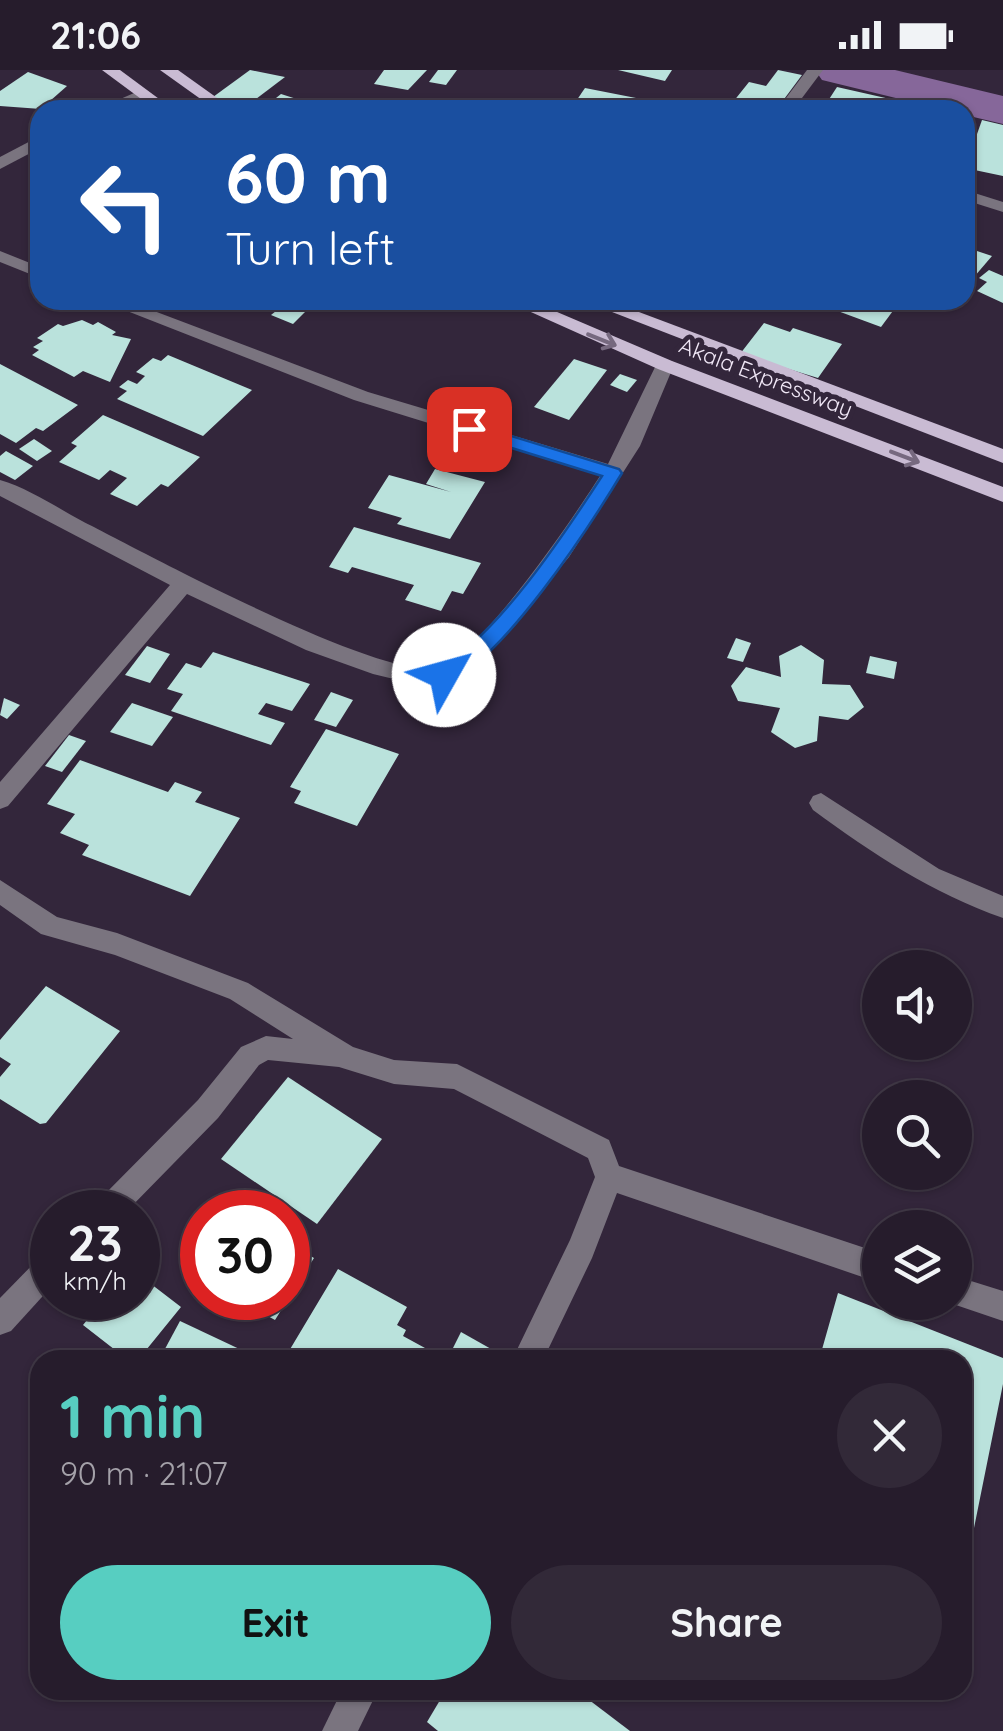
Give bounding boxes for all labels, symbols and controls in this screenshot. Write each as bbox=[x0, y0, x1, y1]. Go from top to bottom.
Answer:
text: 21:06 bbox=[50, 11, 141, 59]
text: 60 m bbox=[225, 133, 391, 221]
icon: left bbox=[60, 140, 190, 270]
text: Turn left bbox=[225, 220, 395, 276]
street label: Akala Expressway bbox=[675, 331, 857, 423]
one-way arrow bbox=[586, 332, 617, 350]
pin bbox=[427, 387, 512, 472]
icon: arrive bbox=[442, 402, 497, 457]
one-way arrow bbox=[890, 450, 920, 468]
position arrow bbox=[392, 623, 496, 727]
map controls bbox=[862, 950, 972, 1320]
button: sound bbox=[862, 950, 972, 1060]
button: search bbox=[862, 1080, 972, 1190]
speed limit sign: 30 bbox=[180, 1190, 310, 1320]
button: layers bbox=[862, 1210, 972, 1320]
text: 23 bbox=[67, 1211, 123, 1274]
text: km/h bbox=[63, 1265, 127, 1296]
text: 1 min bbox=[60, 1378, 205, 1453]
button: close bbox=[837, 1383, 942, 1488]
text: 90 m · 21:07 bbox=[60, 1453, 228, 1493]
button: Exit bbox=[60, 1565, 491, 1680]
button: Share bbox=[511, 1565, 942, 1680]

